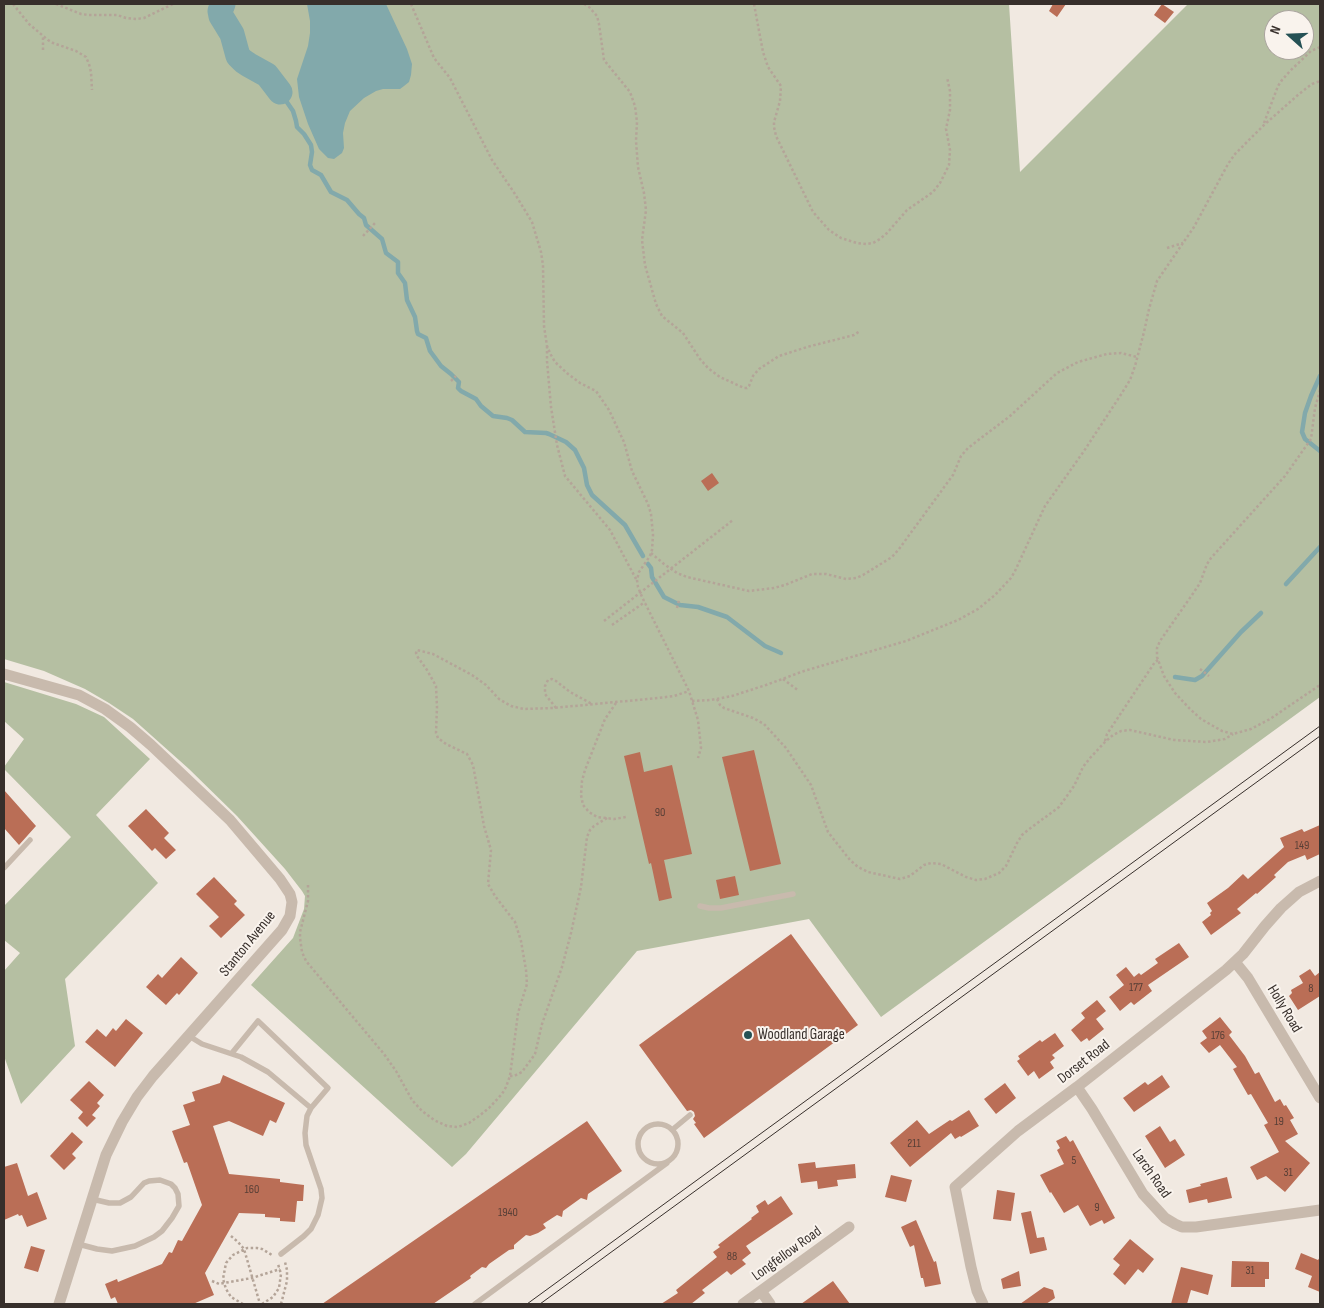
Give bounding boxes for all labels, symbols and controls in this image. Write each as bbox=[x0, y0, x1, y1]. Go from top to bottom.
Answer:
north arrow bbox=[1264, 10, 1314, 60]
text: N bbox=[1266, 24, 1285, 36]
house number: 90 bbox=[655, 806, 665, 820]
house number: 149 bbox=[1295, 839, 1309, 853]
street label: Stanton Avenue bbox=[216, 907, 280, 981]
house number: 177 bbox=[1129, 981, 1143, 995]
street label: Holly Road bbox=[1263, 982, 1305, 1036]
house number: 8 bbox=[1308, 982, 1314, 996]
place label: Woodland Garage bbox=[758, 1026, 845, 1044]
marker: Woodland Garage bbox=[742, 1029, 754, 1041]
house number: 176 bbox=[1211, 1029, 1225, 1043]
street label: Dorset Road bbox=[1054, 1036, 1114, 1088]
house number: 19 bbox=[1274, 1115, 1284, 1129]
house number: 211 bbox=[907, 1137, 921, 1151]
street label: Larch Road bbox=[1128, 1146, 1174, 1202]
house number: 5 bbox=[1072, 1154, 1076, 1168]
house number: 31 bbox=[1283, 1166, 1293, 1180]
house number: 160 bbox=[245, 1183, 259, 1197]
house number: 9 bbox=[1094, 1201, 1100, 1215]
house number: 1940 bbox=[498, 1206, 518, 1220]
street label: Longfellow Road bbox=[749, 1223, 825, 1285]
house number: 88 bbox=[727, 1250, 737, 1264]
house number: 31 bbox=[1245, 1264, 1255, 1278]

